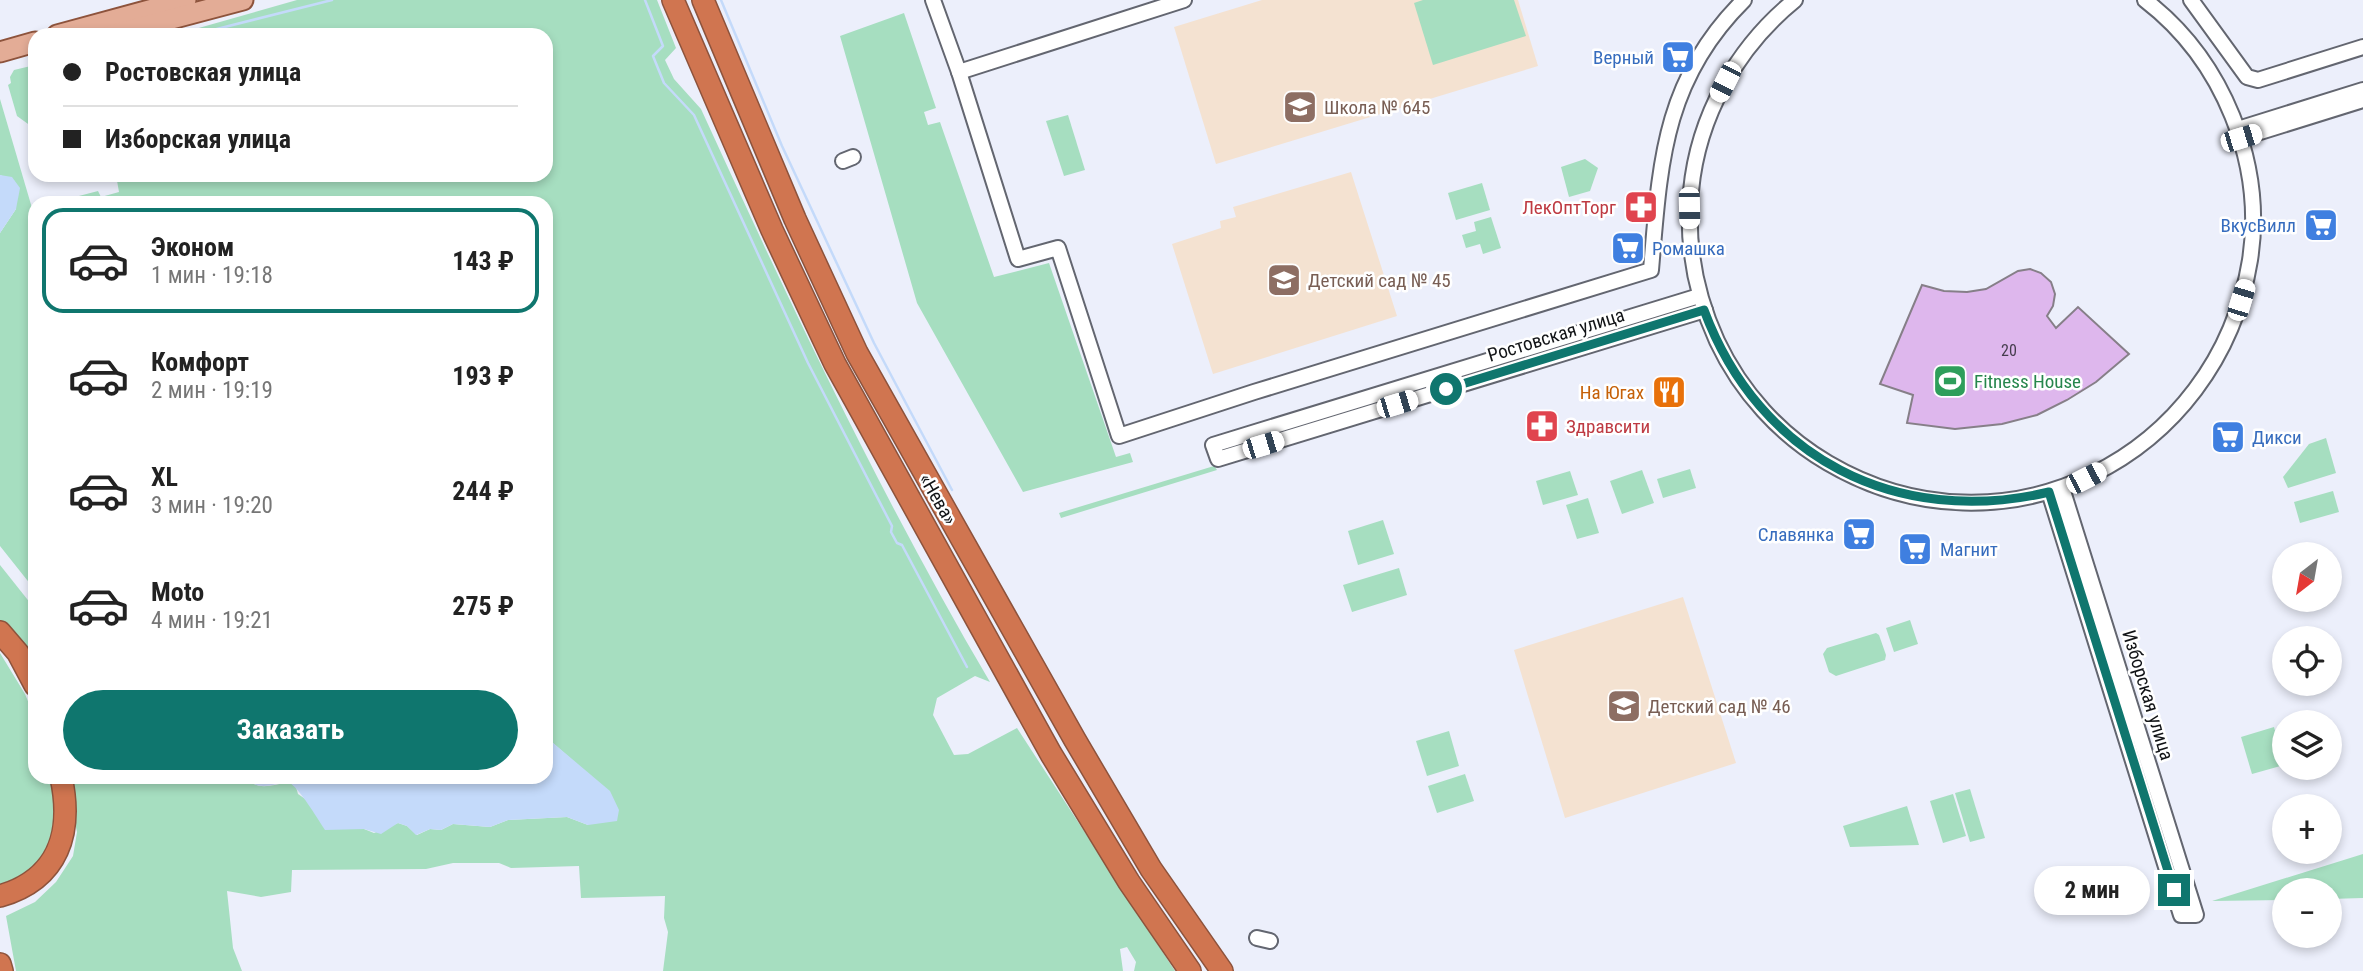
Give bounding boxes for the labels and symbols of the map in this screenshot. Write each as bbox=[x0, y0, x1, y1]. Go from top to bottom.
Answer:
supermarket icon: Верный bbox=[1659, 38, 1697, 76]
place label: Верный bbox=[1593, 46, 1654, 69]
car bbox=[1707, 59, 1744, 105]
school or university icon: Школа № 645 bbox=[1281, 88, 1319, 126]
place label: Школа № 645 bbox=[1324, 96, 1430, 119]
car bbox=[2218, 122, 2265, 154]
car bbox=[1679, 187, 1700, 229]
pharmacy icon: ЛекОптТорг bbox=[1622, 188, 1660, 226]
place label: ЛекОптТорг bbox=[1522, 196, 1616, 219]
supermarket icon: ВкусВилл bbox=[2302, 206, 2340, 244]
place label: ВкусВилл bbox=[2220, 214, 2296, 237]
supermarket icon: Ромашка bbox=[1609, 229, 1647, 267]
place label: Ромашка bbox=[1652, 237, 1725, 260]
school or university icon: Детский сад № 45 bbox=[1265, 261, 1303, 299]
place label: Детский сад № 45 bbox=[1308, 269, 1451, 292]
car bbox=[2225, 277, 2258, 323]
street label: Ростовская улица bbox=[1485, 303, 1627, 367]
house number: 20 bbox=[2001, 341, 2017, 360]
sports icon: Fitness House bbox=[1931, 362, 1969, 400]
place label: Fitness House bbox=[1974, 370, 2081, 393]
route start bbox=[1430, 373, 1462, 405]
restaurant icon: На Югах bbox=[1650, 373, 1688, 411]
place label: На Югах bbox=[1580, 381, 1644, 404]
car bbox=[1374, 388, 1421, 420]
pharmacy icon: Здравсити bbox=[1523, 407, 1561, 445]
place label: Здравсити bbox=[1566, 415, 1650, 438]
supermarket icon: Дикси bbox=[2209, 418, 2247, 456]
place label: Дикси bbox=[2252, 426, 2302, 449]
car bbox=[1240, 429, 1287, 461]
car bbox=[2063, 459, 2110, 497]
street label: «Нева» bbox=[914, 469, 962, 529]
supermarket icon: Славянка bbox=[1840, 515, 1878, 553]
place label: Славянка bbox=[1758, 523, 1834, 546]
supermarket icon: Магнит bbox=[1896, 530, 1934, 568]
place label: Магнит bbox=[1940, 538, 1998, 561]
north arrow bbox=[2272, 542, 2342, 612]
street label: Изборская улица bbox=[2117, 627, 2179, 763]
school or university icon: Детский сад № 46 bbox=[1605, 687, 1643, 725]
place label: Детский сад № 46 bbox=[1648, 695, 1791, 718]
callout: 2 мин bbox=[2034, 866, 2150, 914]
route end bbox=[2158, 874, 2190, 906]

